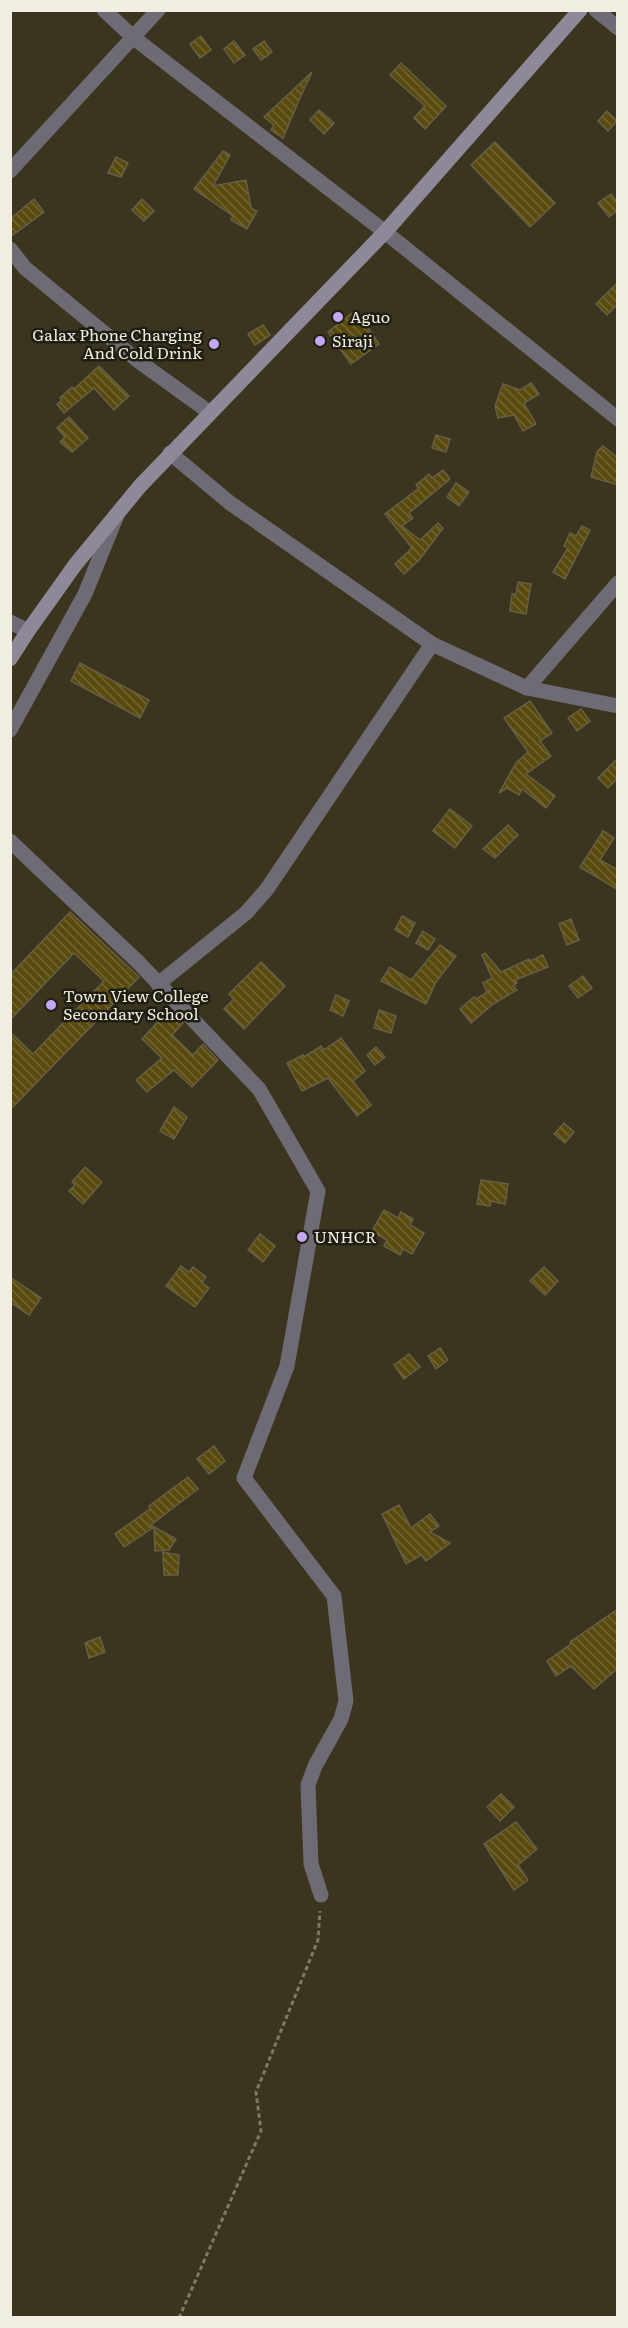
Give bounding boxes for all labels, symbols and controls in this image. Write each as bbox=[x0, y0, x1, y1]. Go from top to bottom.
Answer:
place label: Aguo bbox=[350, 304, 390, 328]
marker: Aguo bbox=[331, 310, 345, 324]
place label: Galax Phone Charging And Cold Drink bbox=[32, 322, 202, 364]
place label: Siraji bbox=[332, 328, 373, 352]
marker: Siraji bbox=[313, 334, 327, 348]
marker: Galax Phone Charging And Cold Drink bbox=[207, 337, 221, 351]
place label: Town View College Secondary School bbox=[63, 983, 209, 1025]
marker: Town View College Secondary School bbox=[44, 998, 58, 1012]
place label: UNHCR bbox=[314, 1224, 377, 1248]
marker: UNHCR bbox=[295, 1230, 309, 1244]

